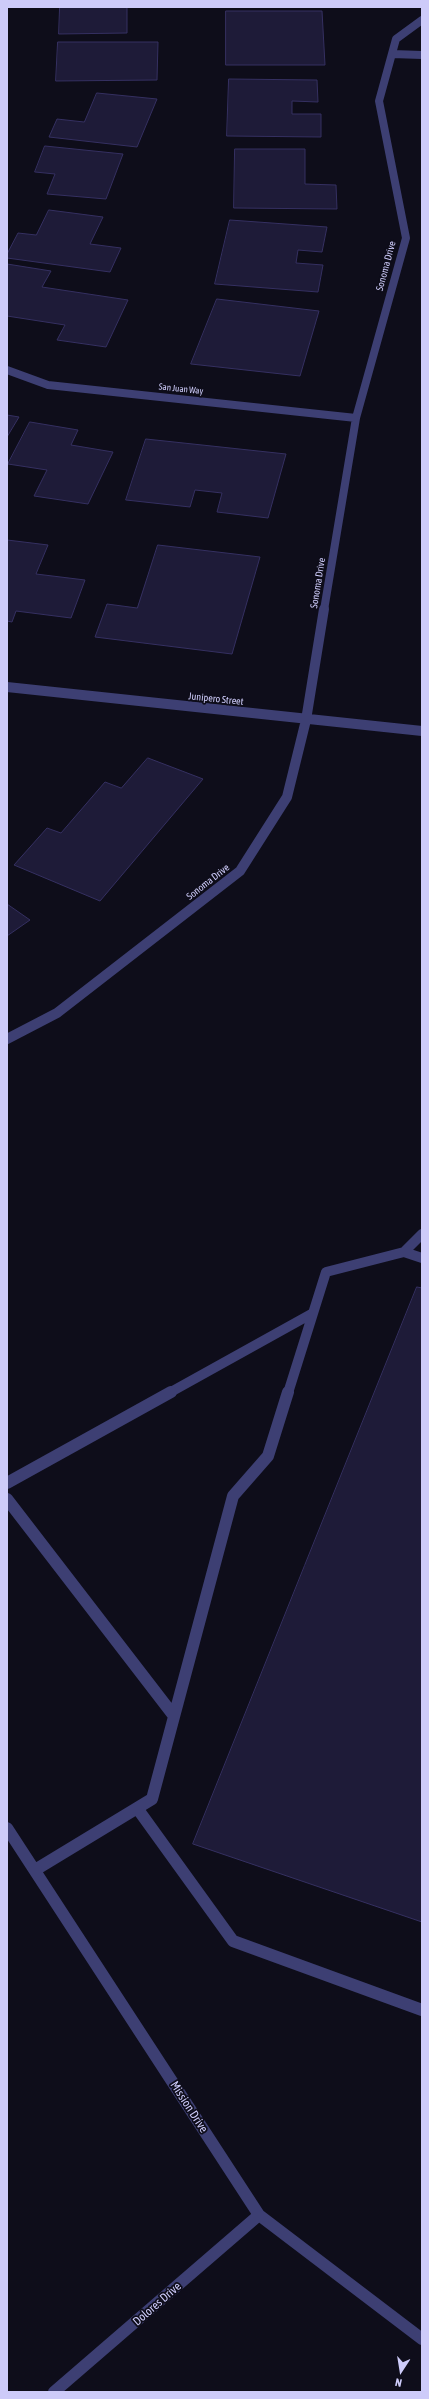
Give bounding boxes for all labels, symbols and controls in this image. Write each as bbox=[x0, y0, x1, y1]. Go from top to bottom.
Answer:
street label: Sonoma Drive bbox=[374, 240, 398, 292]
street label: San Juan Way bbox=[158, 381, 204, 397]
street label: Sonoma Drive bbox=[308, 557, 328, 609]
street label: Junipero Street bbox=[188, 690, 244, 708]
street label: Sonoma Drive bbox=[184, 862, 232, 902]
street label: Mission Drive bbox=[167, 2079, 211, 2135]
street label: Dolores Drive bbox=[130, 2279, 184, 2329]
north arrow bbox=[381, 2351, 421, 2391]
text: N bbox=[394, 2376, 403, 2389]

